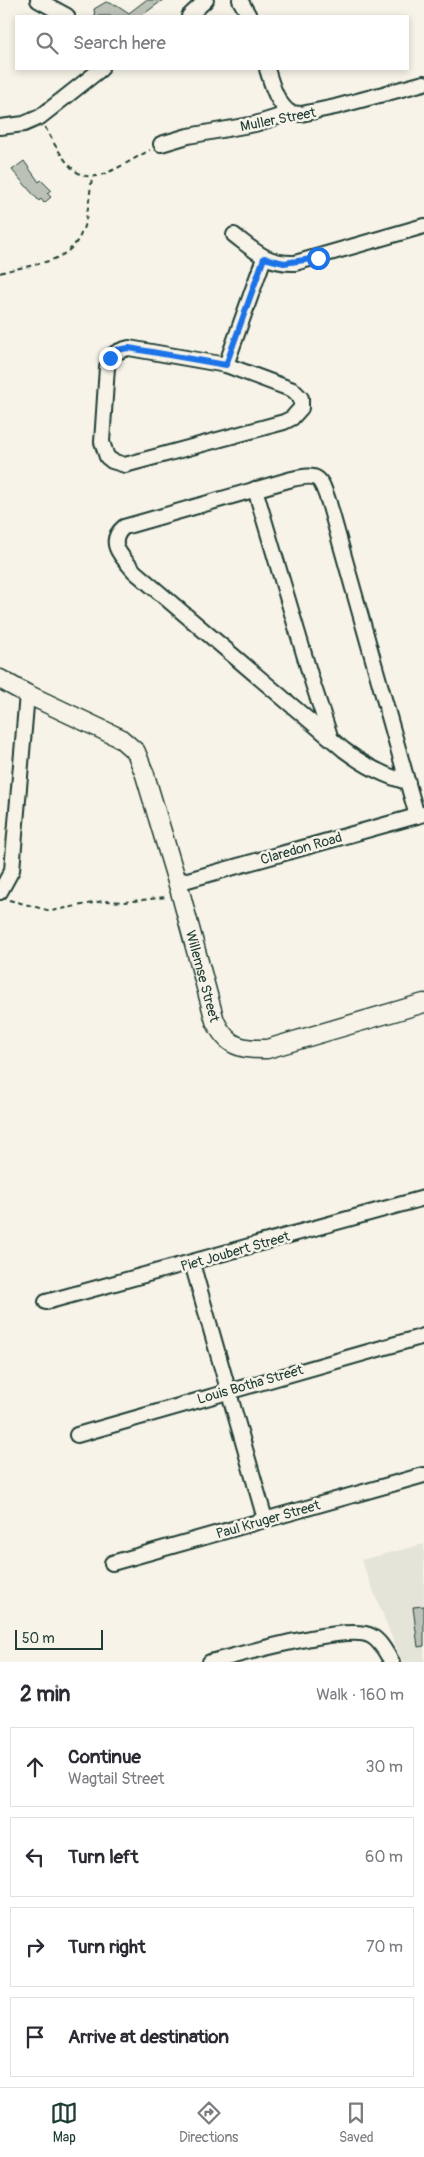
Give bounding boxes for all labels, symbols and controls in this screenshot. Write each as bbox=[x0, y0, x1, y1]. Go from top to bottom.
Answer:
search box bbox=[15, 15, 409, 70]
icon: search bbox=[33, 29, 61, 57]
text: Search here bbox=[73, 31, 166, 55]
street label: Muller Street bbox=[239, 104, 318, 135]
route start bbox=[307, 247, 330, 270]
route end bbox=[99, 347, 122, 370]
street label: Claredon Road bbox=[258, 829, 344, 868]
street label: Willemse Street bbox=[182, 928, 223, 1024]
street label: Piet Joubert Street bbox=[179, 1228, 292, 1275]
street label: Louis Botha Street bbox=[195, 1361, 305, 1408]
street label: Paul Kruger Street bbox=[214, 1496, 322, 1542]
scale bar bbox=[15, 1627, 102, 1650]
text: 50 m bbox=[22, 1630, 55, 1647]
text: 2 min bbox=[20, 1681, 70, 1708]
text: Walk · 160 m bbox=[316, 1685, 404, 1705]
text: Continue bbox=[68, 1745, 141, 1769]
icon: ahead bbox=[21, 1753, 49, 1781]
text: 30 m bbox=[365, 1757, 403, 1777]
text: Wagtail Street bbox=[68, 1769, 165, 1789]
icon: left bbox=[21, 1843, 49, 1871]
text: Turn left bbox=[68, 1845, 138, 1869]
text: 60 m bbox=[365, 1847, 403, 1867]
icon: right bbox=[21, 1933, 49, 1961]
text: Turn right bbox=[68, 1935, 146, 1959]
text: 70 m bbox=[366, 1937, 403, 1957]
icon: arrive bbox=[21, 2023, 49, 2051]
text: Arrive at destination bbox=[68, 2025, 229, 2049]
tab: Map bbox=[50, 2099, 78, 2146]
tab: Directions bbox=[179, 2099, 238, 2146]
tab: Saved bbox=[339, 2099, 374, 2146]

